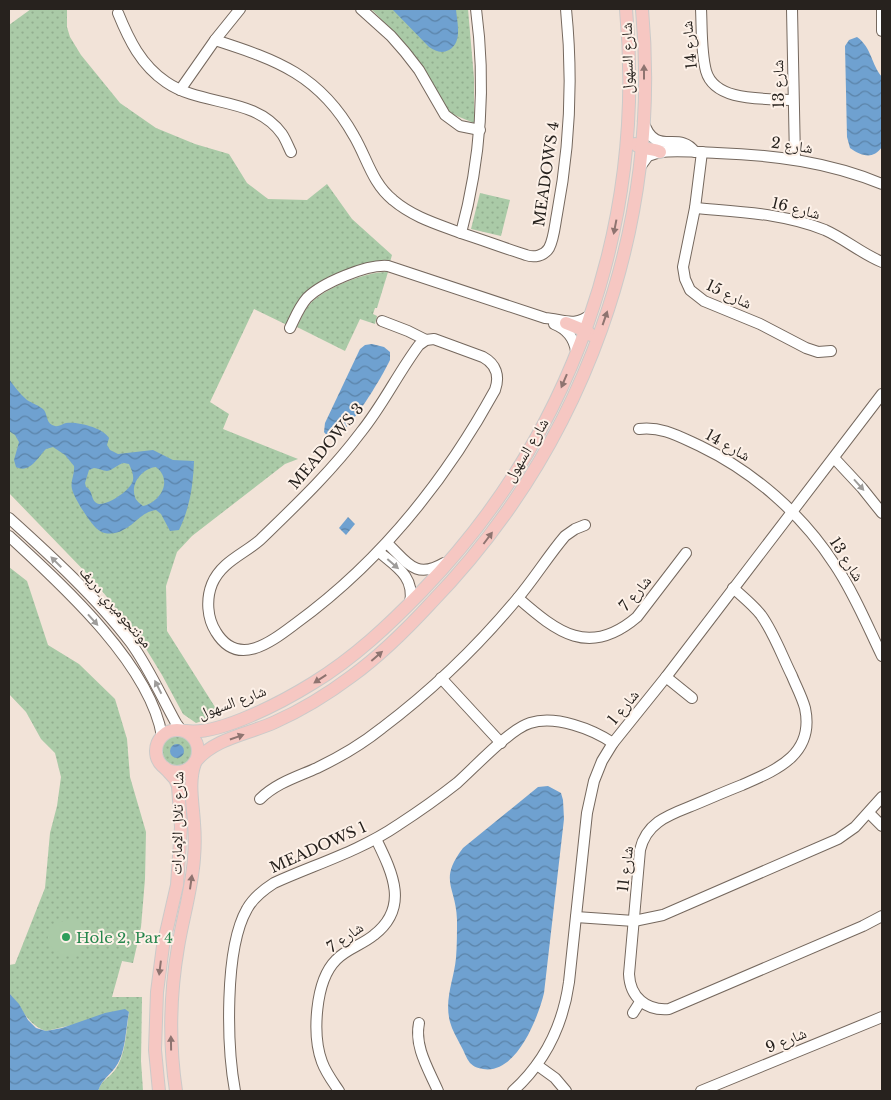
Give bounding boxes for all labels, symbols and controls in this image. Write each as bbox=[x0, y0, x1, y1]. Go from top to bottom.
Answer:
street label: شارع 14 bbox=[677, 20, 702, 70]
street label: شارع السهول bbox=[617, 22, 638, 94]
street label: شارع 13 bbox=[768, 59, 789, 109]
one-way arrow bbox=[640, 64, 648, 80]
street label: MEADOWS 4 bbox=[529, 120, 563, 228]
street label: شارع 2 bbox=[770, 133, 814, 158]
street label: شارع 16 bbox=[770, 193, 822, 224]
one-way arrow bbox=[611, 220, 619, 235]
street label: شارع 15 bbox=[703, 275, 755, 314]
one-way arrow bbox=[601, 310, 609, 325]
one-way arrow bbox=[560, 374, 568, 388]
street label: MEADOWS 3 bbox=[284, 399, 368, 493]
street label: شارع السهول bbox=[500, 414, 553, 486]
street label: شارع 14 bbox=[702, 425, 754, 466]
one-way arrow bbox=[853, 478, 865, 490]
one-way arrow bbox=[482, 532, 493, 545]
street label: شارع 13 bbox=[825, 533, 868, 585]
one-way arrow bbox=[50, 556, 62, 568]
one-way arrow bbox=[387, 558, 399, 569]
street label: مونتجوميري دريف bbox=[73, 562, 157, 654]
street label: شارع 7 bbox=[615, 571, 656, 615]
one-way arrow bbox=[87, 613, 99, 625]
one-way arrow bbox=[370, 650, 383, 661]
one-way arrow bbox=[313, 674, 326, 684]
one-way arrow bbox=[154, 680, 162, 695]
street label: شارع السهول bbox=[195, 681, 269, 724]
street label: شارع 1 bbox=[603, 686, 644, 729]
one-way arrow bbox=[230, 732, 245, 740]
street label: شارع تلال الإمارات bbox=[167, 771, 188, 875]
street label: MEADOWS 1 bbox=[267, 817, 369, 877]
street label: شارع 11 bbox=[613, 845, 638, 893]
one-way arrow bbox=[187, 874, 195, 890]
street label: شارع 7 bbox=[323, 918, 368, 957]
place label: Hole 2, Par 4 bbox=[76, 928, 173, 947]
marker: Hole 2, Par 4 bbox=[60, 931, 72, 943]
one-way arrow bbox=[156, 960, 164, 976]
street label: شارع 9 bbox=[763, 1023, 810, 1058]
one-way arrow bbox=[167, 1035, 175, 1051]

